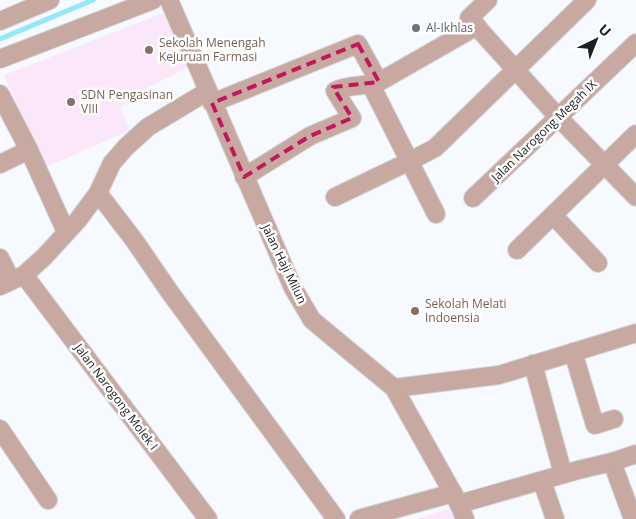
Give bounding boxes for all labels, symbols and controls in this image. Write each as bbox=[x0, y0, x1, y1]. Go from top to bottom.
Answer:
north arrow bbox=[571, 15, 621, 65]
place label: Al-Ikhlas bbox=[426, 19, 473, 36]
text: U bbox=[595, 20, 616, 41]
marker: Al-Ikhlas bbox=[410, 22, 422, 34]
place label: Sekolah Menengah Kejuruan Farmasi bbox=[159, 34, 266, 65]
marker: Sekolah Menengah Kejuruan Farmasi bbox=[143, 44, 155, 56]
street label: Jalan Narogong Megah IX bbox=[487, 76, 600, 186]
place label: SDN Pengasinan VIII bbox=[81, 86, 173, 117]
marker: SDN Pengasinan VIII bbox=[65, 96, 77, 108]
street label: Jalan Haji Milun bbox=[257, 220, 311, 306]
place label: Sekolah Melati Indoensia bbox=[425, 295, 507, 326]
marker: Sekolah Melati Indoensia bbox=[409, 305, 421, 317]
street label: Jalan Narogong Molek I bbox=[70, 339, 162, 453]

